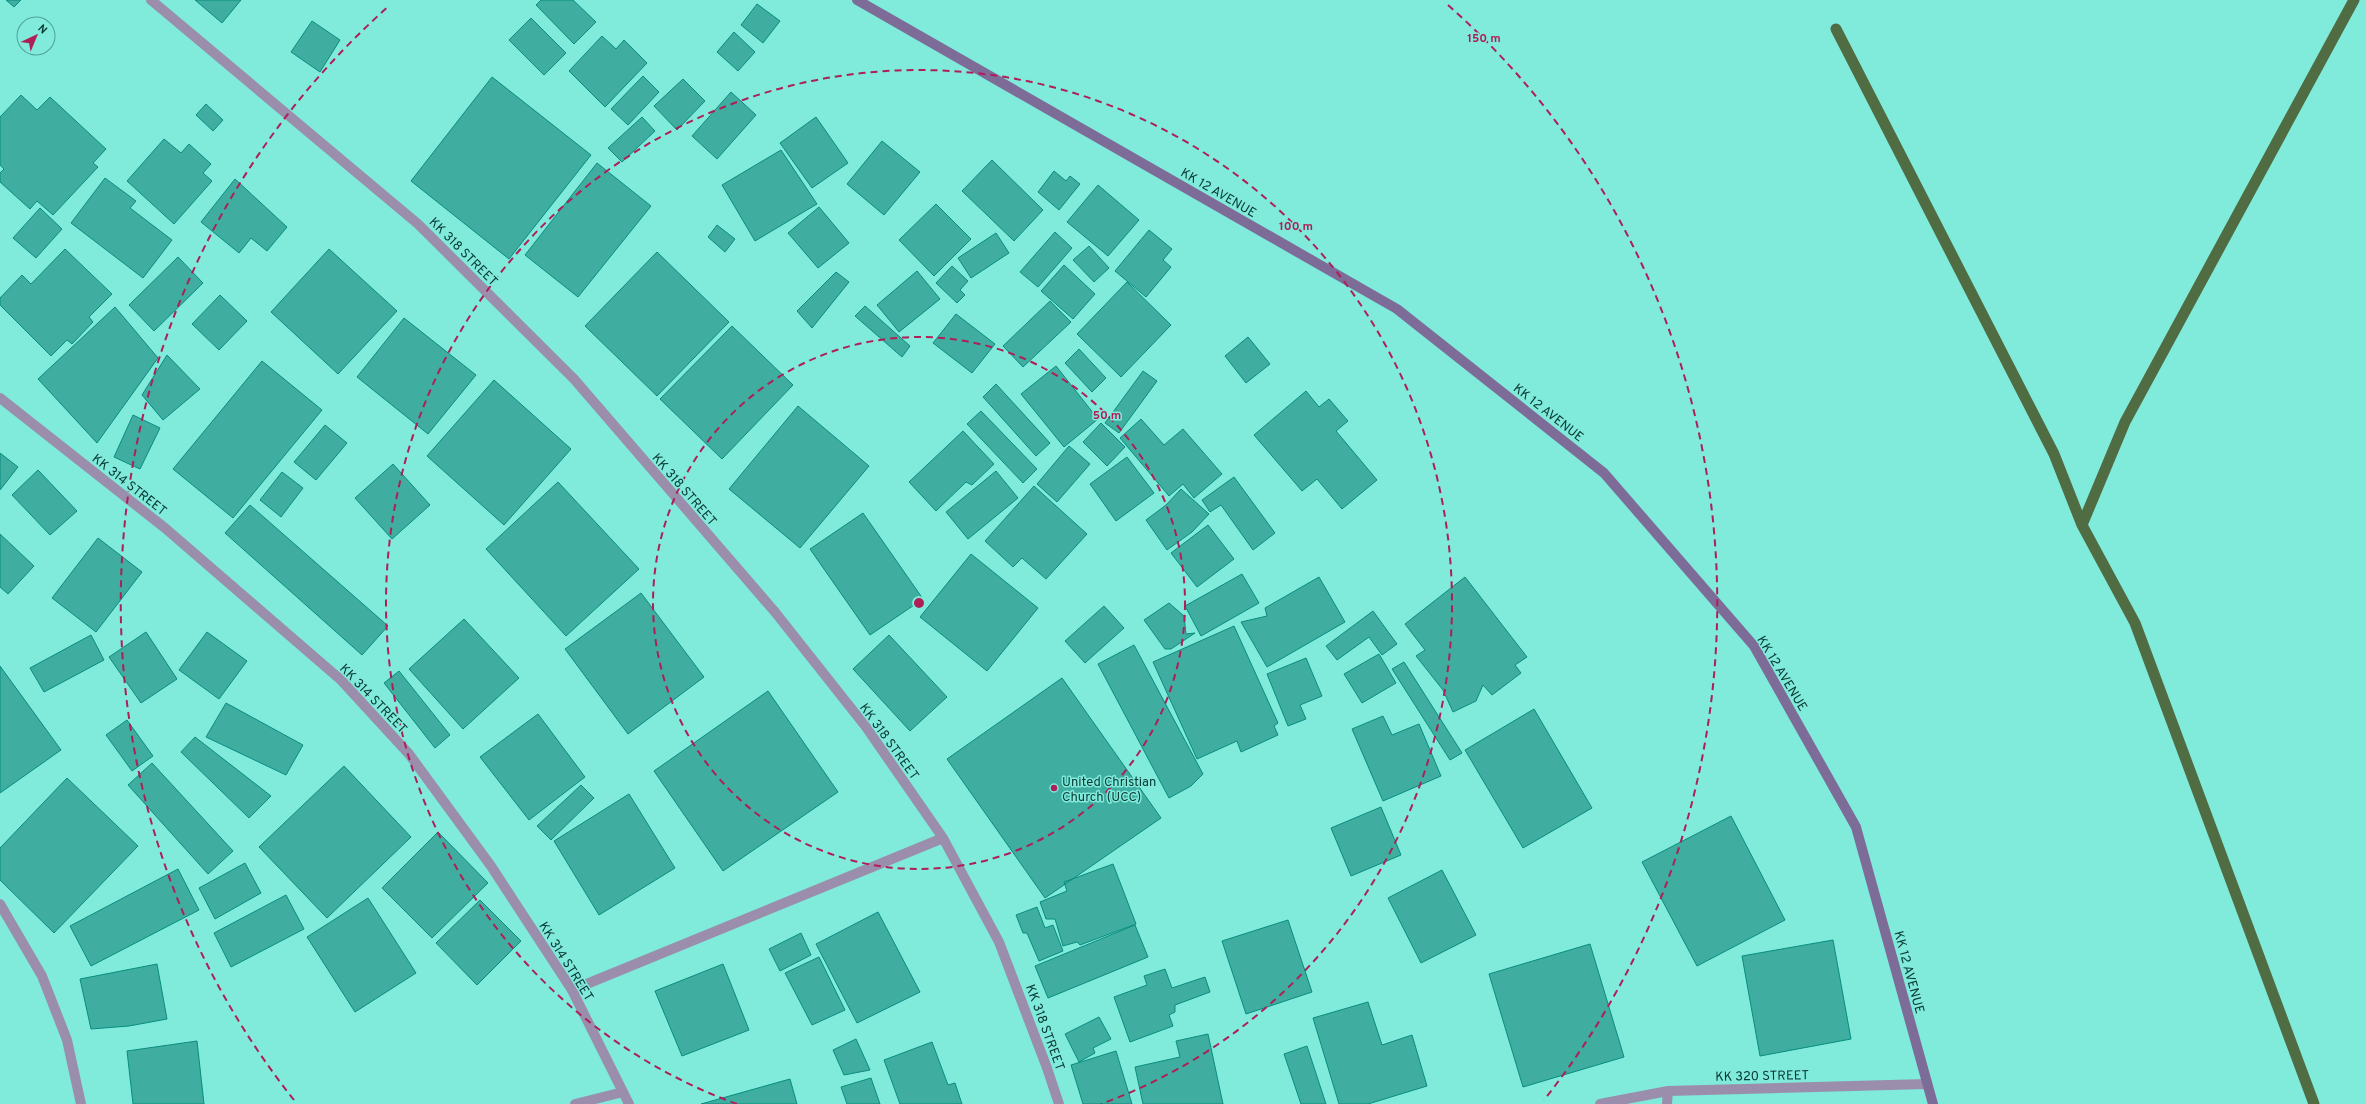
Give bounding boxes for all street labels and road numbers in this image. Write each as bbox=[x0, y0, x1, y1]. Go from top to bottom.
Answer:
street label: KK 12 AVENUE bbox=[1177, 166, 1259, 222]
street label: KK 318 STREET bbox=[425, 215, 500, 290]
street label: KK 12 AVENUE bbox=[1509, 381, 1586, 446]
street label: KK 314 STREET bbox=[88, 451, 169, 520]
street label: KK 318 STREET bbox=[648, 451, 719, 530]
street label: KK 12 AVENUE bbox=[1753, 633, 1810, 715]
street label: KK 314 STREET bbox=[335, 661, 410, 737]
street label: KK 318 STREET bbox=[855, 701, 921, 784]
street label: KK 314 STREET bbox=[535, 919, 596, 1005]
street label: KK 12 AVENUE bbox=[1889, 929, 1927, 1016]
street label: KK 318 STREET bbox=[1021, 982, 1067, 1073]
street label: KK 320 STREET bbox=[1715, 1068, 1809, 1086]

